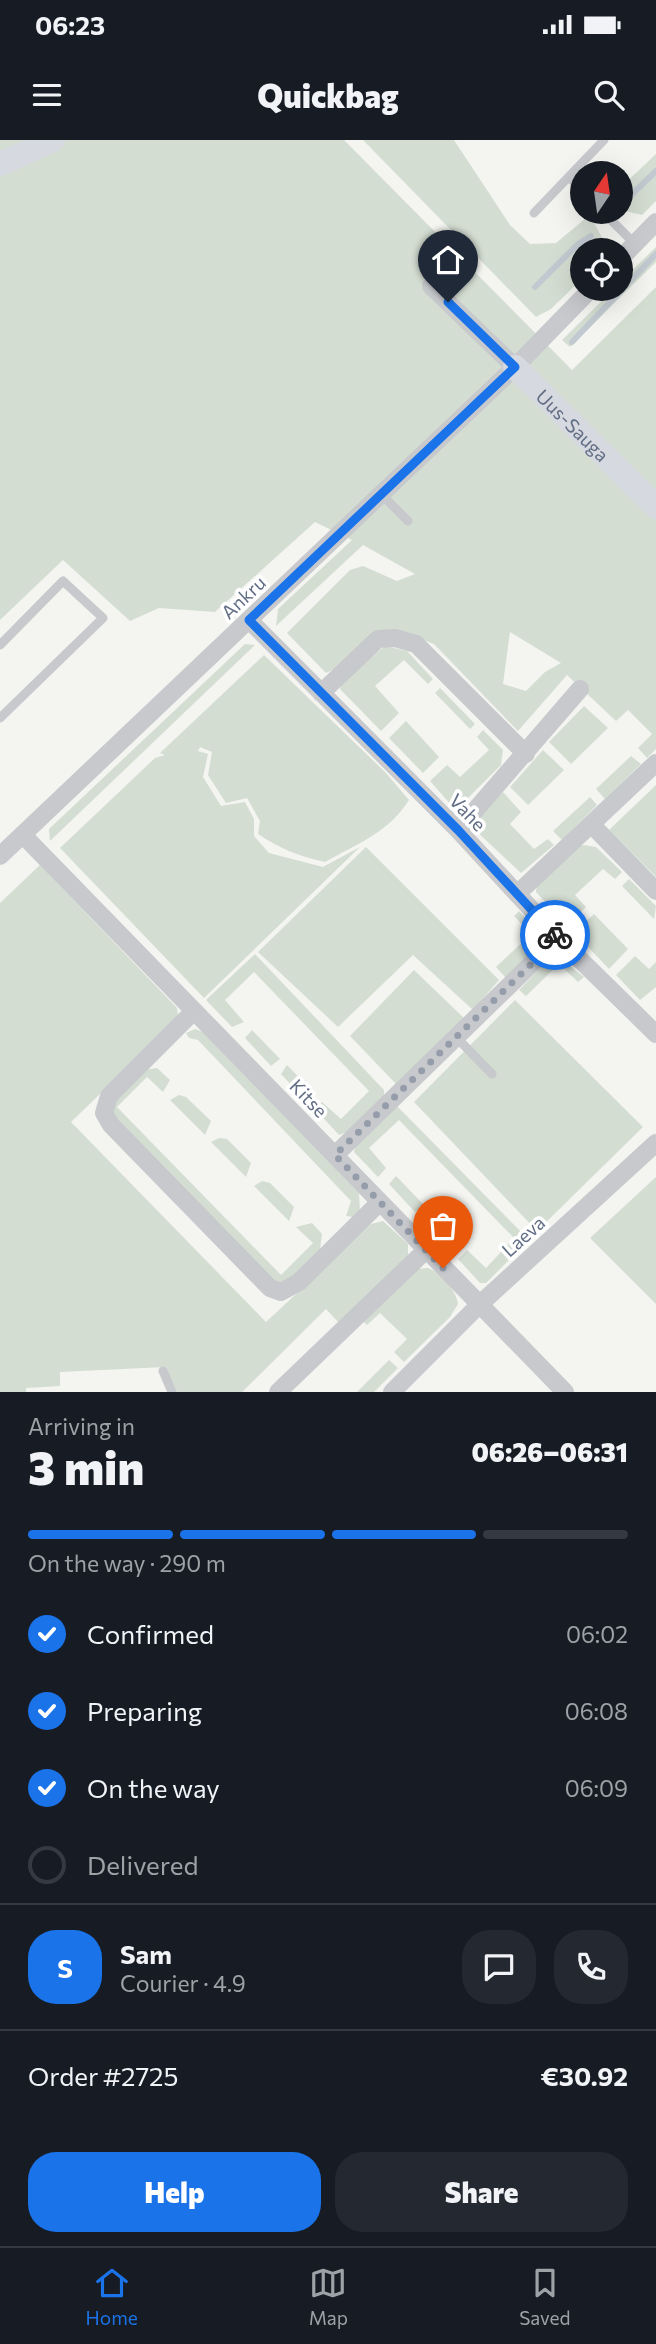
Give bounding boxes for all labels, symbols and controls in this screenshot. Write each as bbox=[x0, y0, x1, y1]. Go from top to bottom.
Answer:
text: 06:23 bbox=[35, 9, 105, 40]
text: Quickbag bbox=[257, 75, 399, 115]
icon: menu bbox=[28, 76, 66, 114]
icon: search bbox=[590, 76, 628, 114]
north arrow bbox=[570, 161, 634, 224]
map controls bbox=[570, 161, 633, 301]
pin bbox=[418, 230, 478, 302]
button: locate bbox=[570, 238, 633, 301]
icon: home bbox=[429, 241, 467, 279]
street label: Uus-Sauga bbox=[532, 384, 614, 466]
street label: Ankru bbox=[216, 571, 270, 623]
street label: Vahe bbox=[445, 789, 491, 835]
courier bbox=[520, 900, 590, 970]
icon: bike bbox=[536, 916, 574, 954]
street label: Kitse bbox=[285, 1074, 333, 1122]
pin bbox=[413, 1196, 473, 1268]
icon: bag bbox=[424, 1207, 462, 1245]
street label: Laeva bbox=[497, 1211, 549, 1261]
text: Arriving in bbox=[28, 1412, 135, 1440]
text: 06:26–06:31 bbox=[471, 1436, 628, 1467]
text: 3 min bbox=[28, 1438, 144, 1494]
text: On the way · 290 m bbox=[28, 1549, 226, 1577]
icon: check bbox=[28, 1615, 66, 1653]
text: Confirmed bbox=[87, 1618, 214, 1649]
text: 06:02 bbox=[566, 1620, 628, 1648]
icon: check bbox=[28, 1692, 66, 1730]
text: Preparing bbox=[87, 1695, 202, 1726]
text: 06:08 bbox=[565, 1697, 628, 1725]
icon: check bbox=[28, 1769, 66, 1807]
text: On the way bbox=[87, 1772, 220, 1803]
text: 06:09 bbox=[565, 1774, 628, 1802]
text: Delivered bbox=[87, 1849, 198, 1880]
button: chat bbox=[462, 1930, 536, 2004]
button: phone bbox=[554, 1930, 628, 2004]
text: Sam bbox=[120, 1938, 172, 1969]
text: S bbox=[57, 1952, 73, 1983]
text: Courier · 4.9 bbox=[120, 1969, 246, 1997]
text: Order #2725 bbox=[28, 2060, 178, 2091]
text: €30.92 bbox=[540, 2060, 628, 2091]
button: Help bbox=[28, 2152, 321, 2232]
button: Share bbox=[335, 2152, 628, 2232]
tab: Home bbox=[86, 2264, 138, 2329]
tab: Map bbox=[309, 2264, 348, 2329]
tab: Saved bbox=[519, 2264, 570, 2329]

